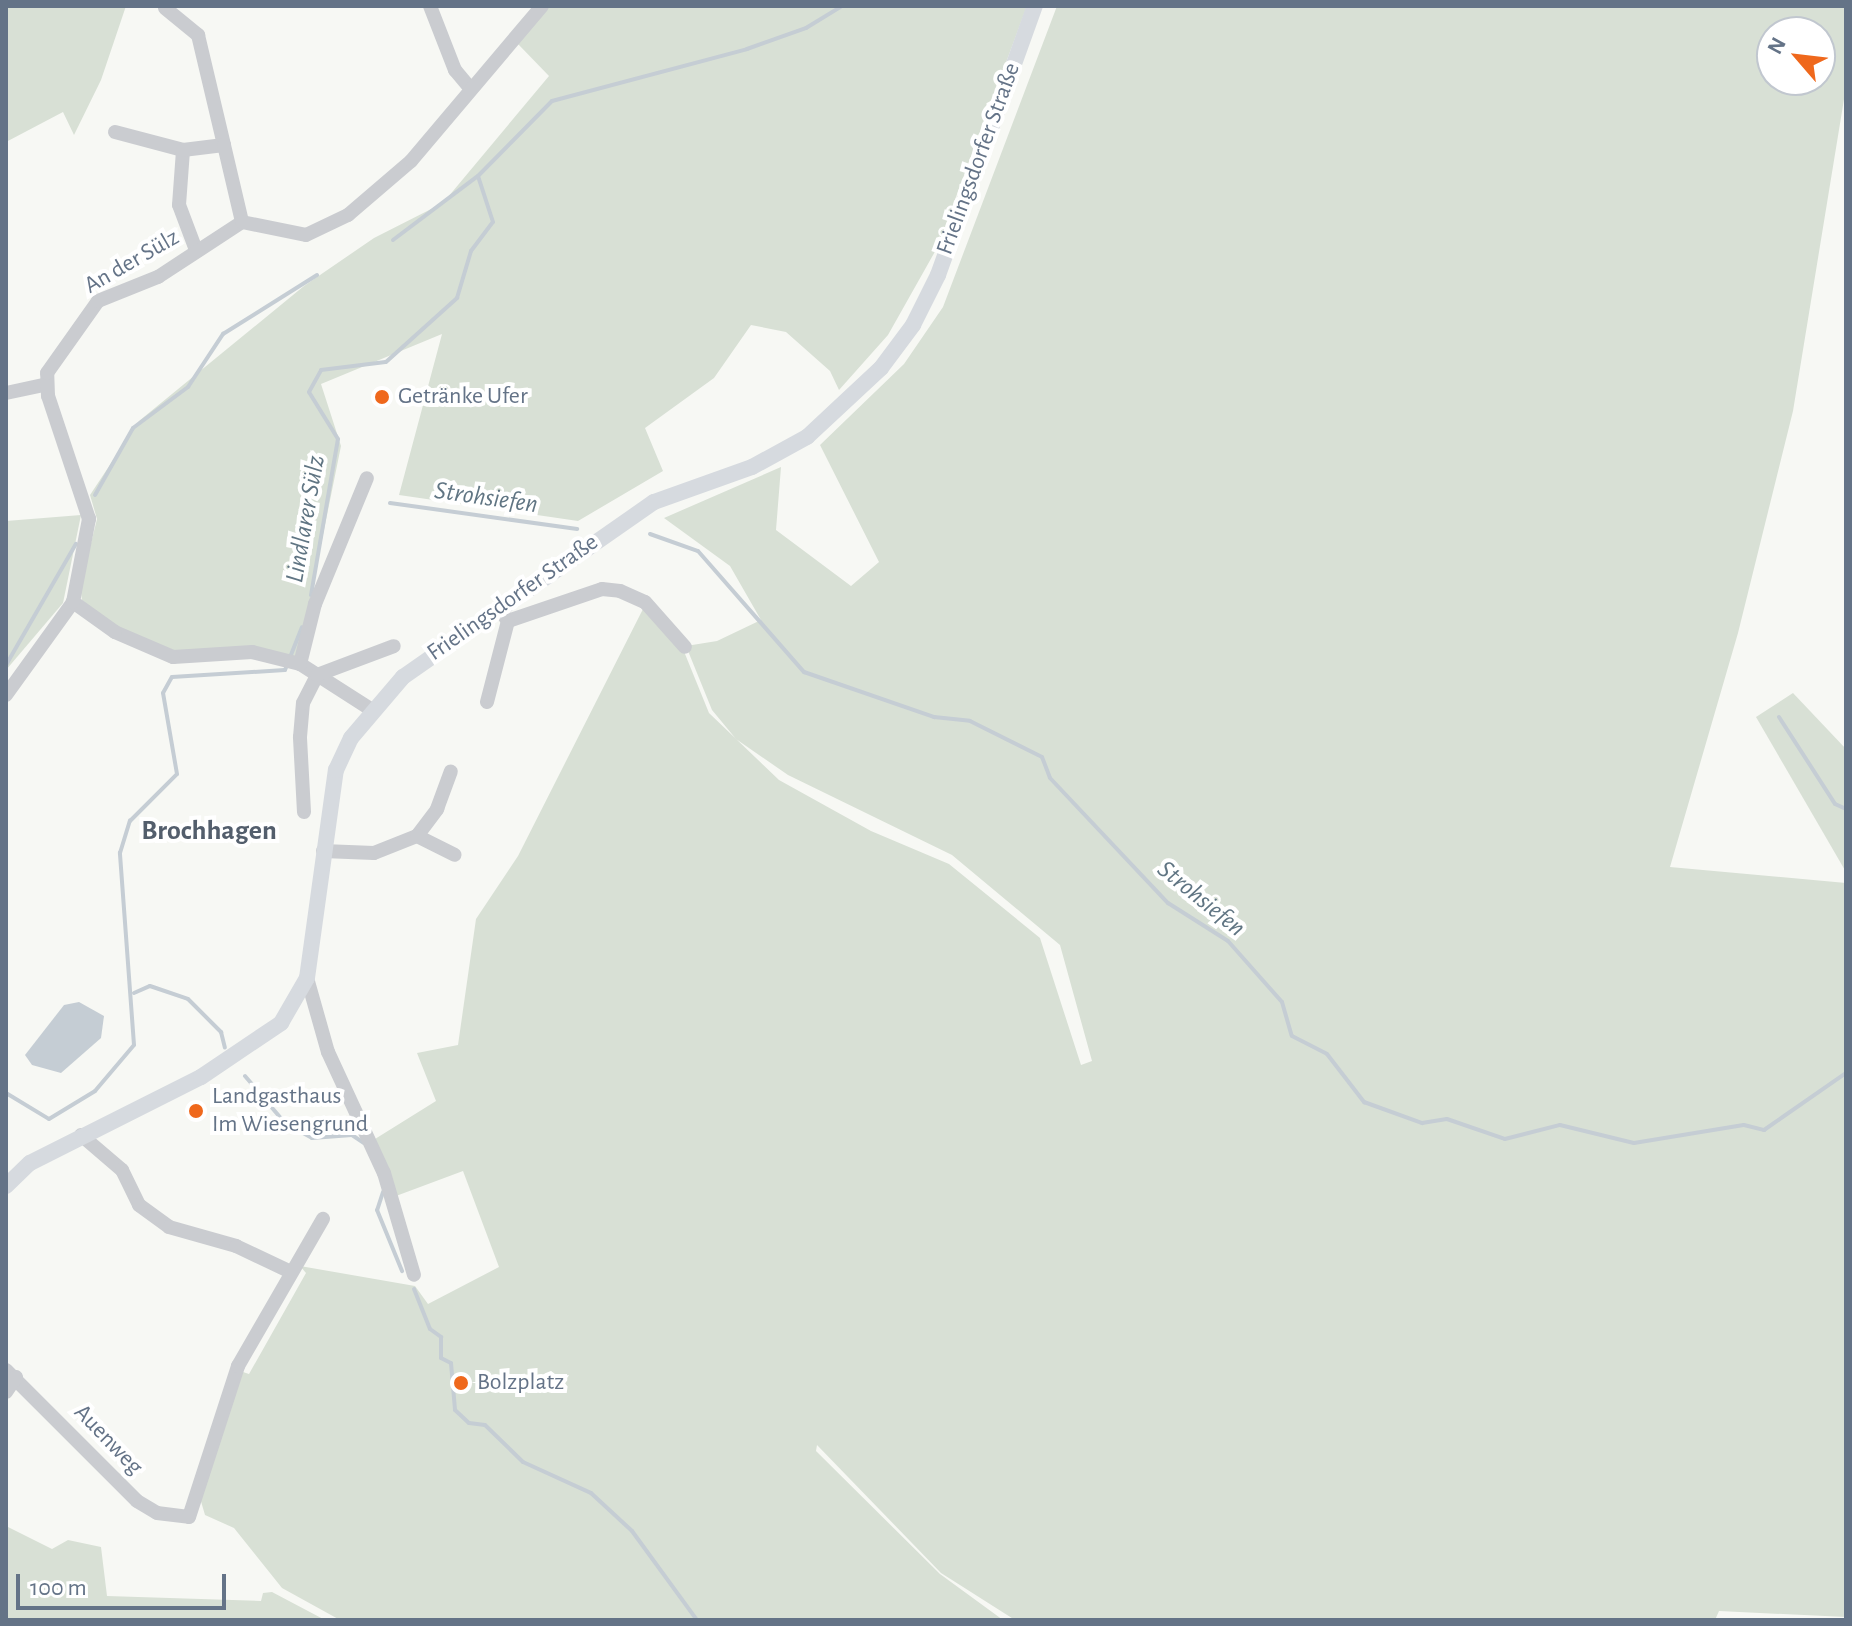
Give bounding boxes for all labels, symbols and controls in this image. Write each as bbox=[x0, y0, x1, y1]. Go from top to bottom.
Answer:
north arrow bbox=[1756, 16, 1836, 96]
text: N bbox=[1763, 34, 1790, 58]
street label: Frielingsdorfer Straße bbox=[931, 59, 1027, 259]
street label: An der Sülz bbox=[80, 223, 184, 301]
place label: Getränke Ufer bbox=[398, 383, 528, 411]
marker: Getränke Ufer bbox=[373, 388, 391, 406]
water label: Lindlarer Sülz bbox=[279, 453, 333, 585]
water label: Strohsiefen bbox=[432, 475, 540, 521]
street label: Frielingsdorfer Straße bbox=[422, 528, 604, 668]
district label: Brochhagen bbox=[141, 814, 277, 848]
water label: Strohsiefen bbox=[1151, 854, 1251, 944]
place label: Landgasthaus Im Wiesengrund bbox=[212, 1083, 368, 1139]
marker: Landgasthaus Im Wiesengrund bbox=[187, 1102, 205, 1120]
place label: Bolzplatz bbox=[477, 1369, 564, 1397]
marker: Bolzplatz bbox=[452, 1374, 470, 1392]
street label: Auenweg bbox=[67, 1399, 149, 1481]
scale bar bbox=[20, 1558, 230, 1608]
text: 100 m bbox=[30, 1576, 87, 1600]

